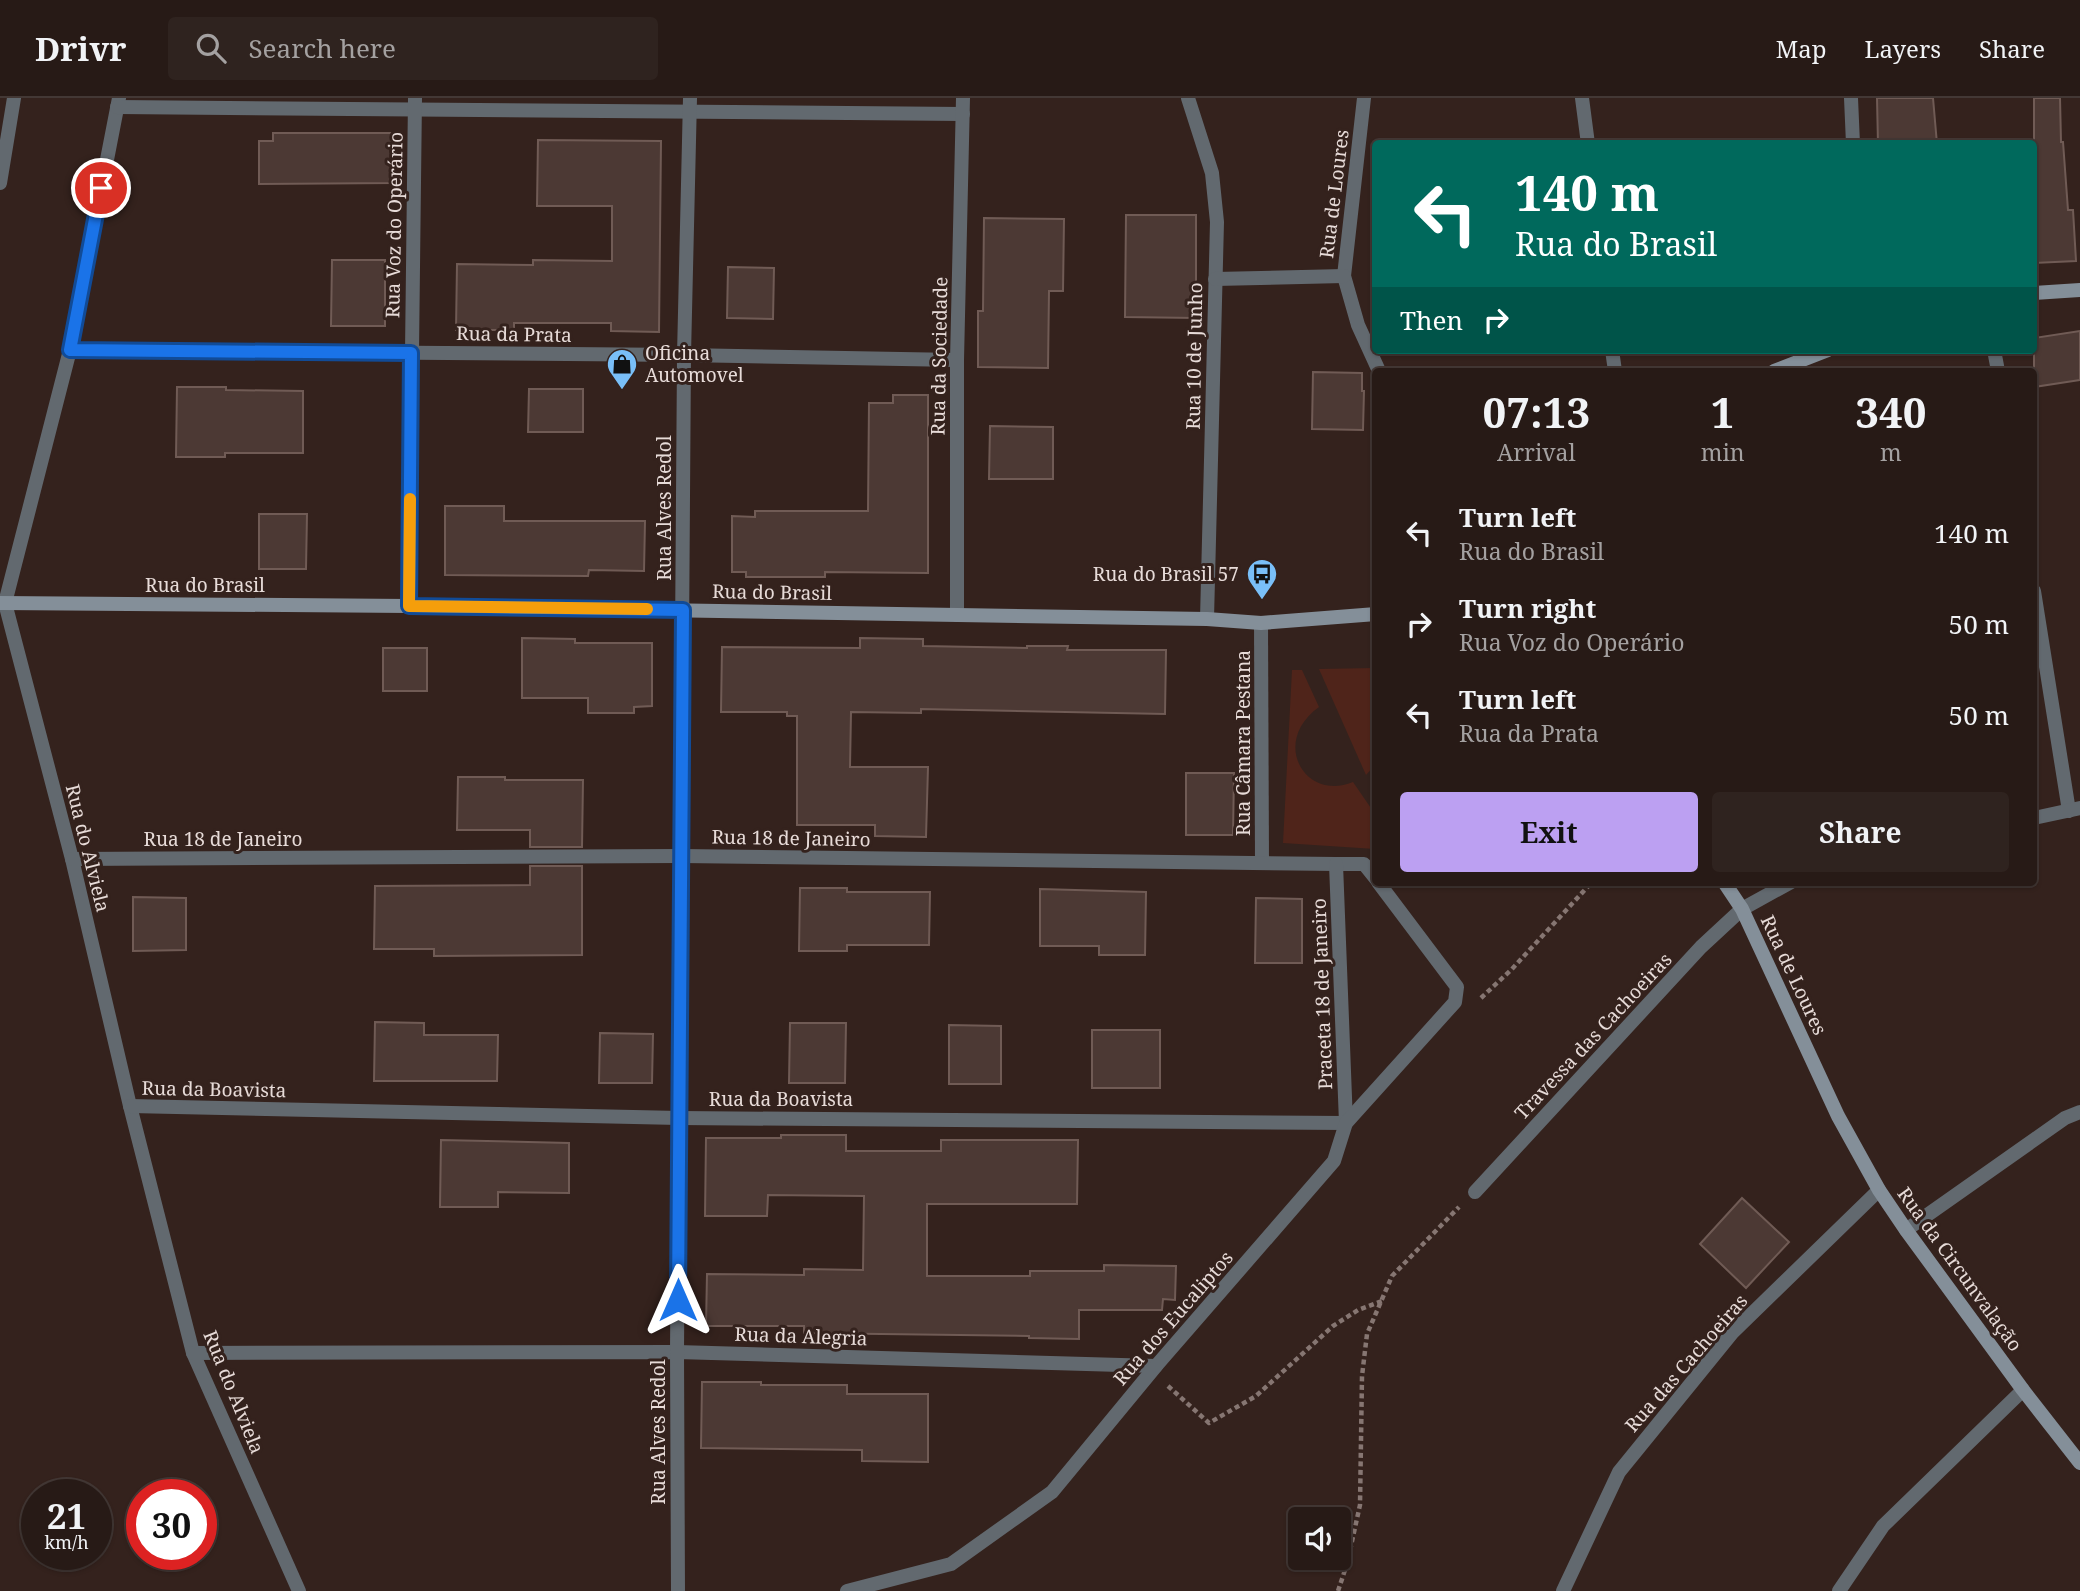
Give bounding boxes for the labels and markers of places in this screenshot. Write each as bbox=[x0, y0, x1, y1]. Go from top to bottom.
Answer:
pin bbox=[71, 158, 131, 218]
place label: Oficina Automovel bbox=[645, 340, 744, 388]
shop icon: Oficina Automovel bbox=[605, 347, 639, 391]
bus stop icon: Rua do Brasil 57 bbox=[1245, 557, 1279, 601]
place label: Rua do Brasil 57 bbox=[1093, 561, 1239, 587]

